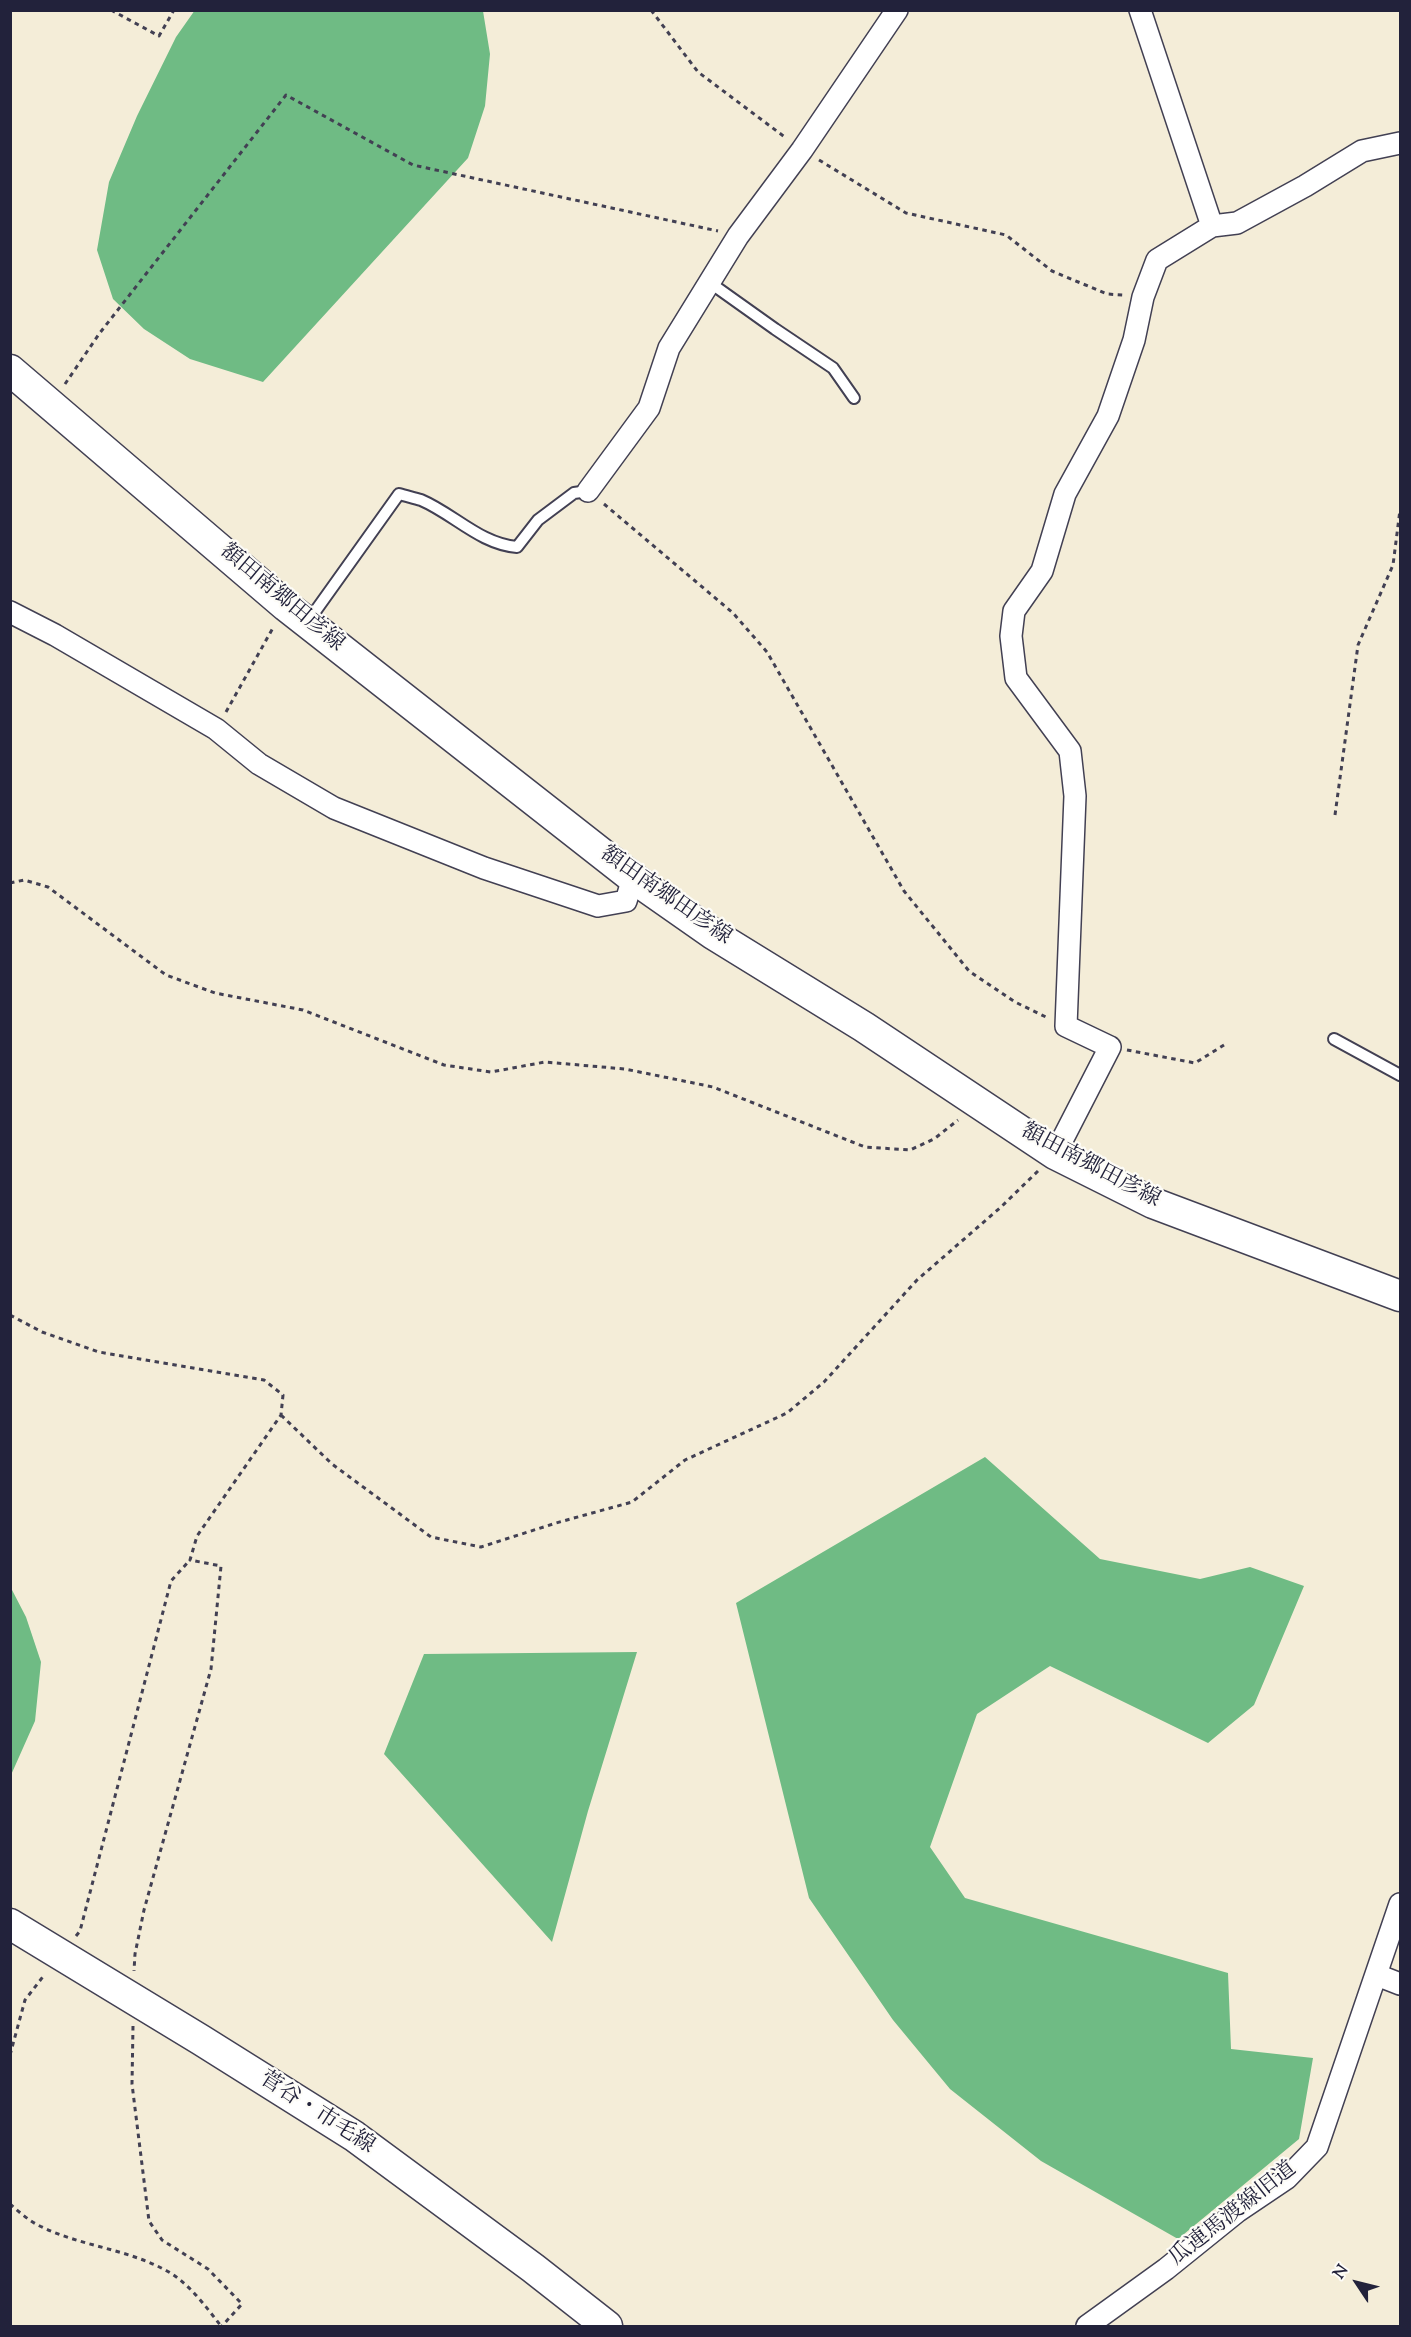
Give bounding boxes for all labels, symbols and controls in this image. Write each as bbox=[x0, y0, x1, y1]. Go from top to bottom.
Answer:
street label: 額田南郷田彦線 bbox=[214, 539, 348, 659]
street label: 額田南郷田彦線 bbox=[594, 842, 736, 952]
street label: 額田南郷田彦線 bbox=[1016, 1119, 1164, 1215]
street label: 菅谷・市毛線 bbox=[253, 2067, 379, 2161]
street label: 瓜連馬渡線旧道 bbox=[1165, 2157, 1303, 2273]
north arrow bbox=[1327, 2253, 1387, 2313]
text: N bbox=[1329, 2261, 1355, 2284]

